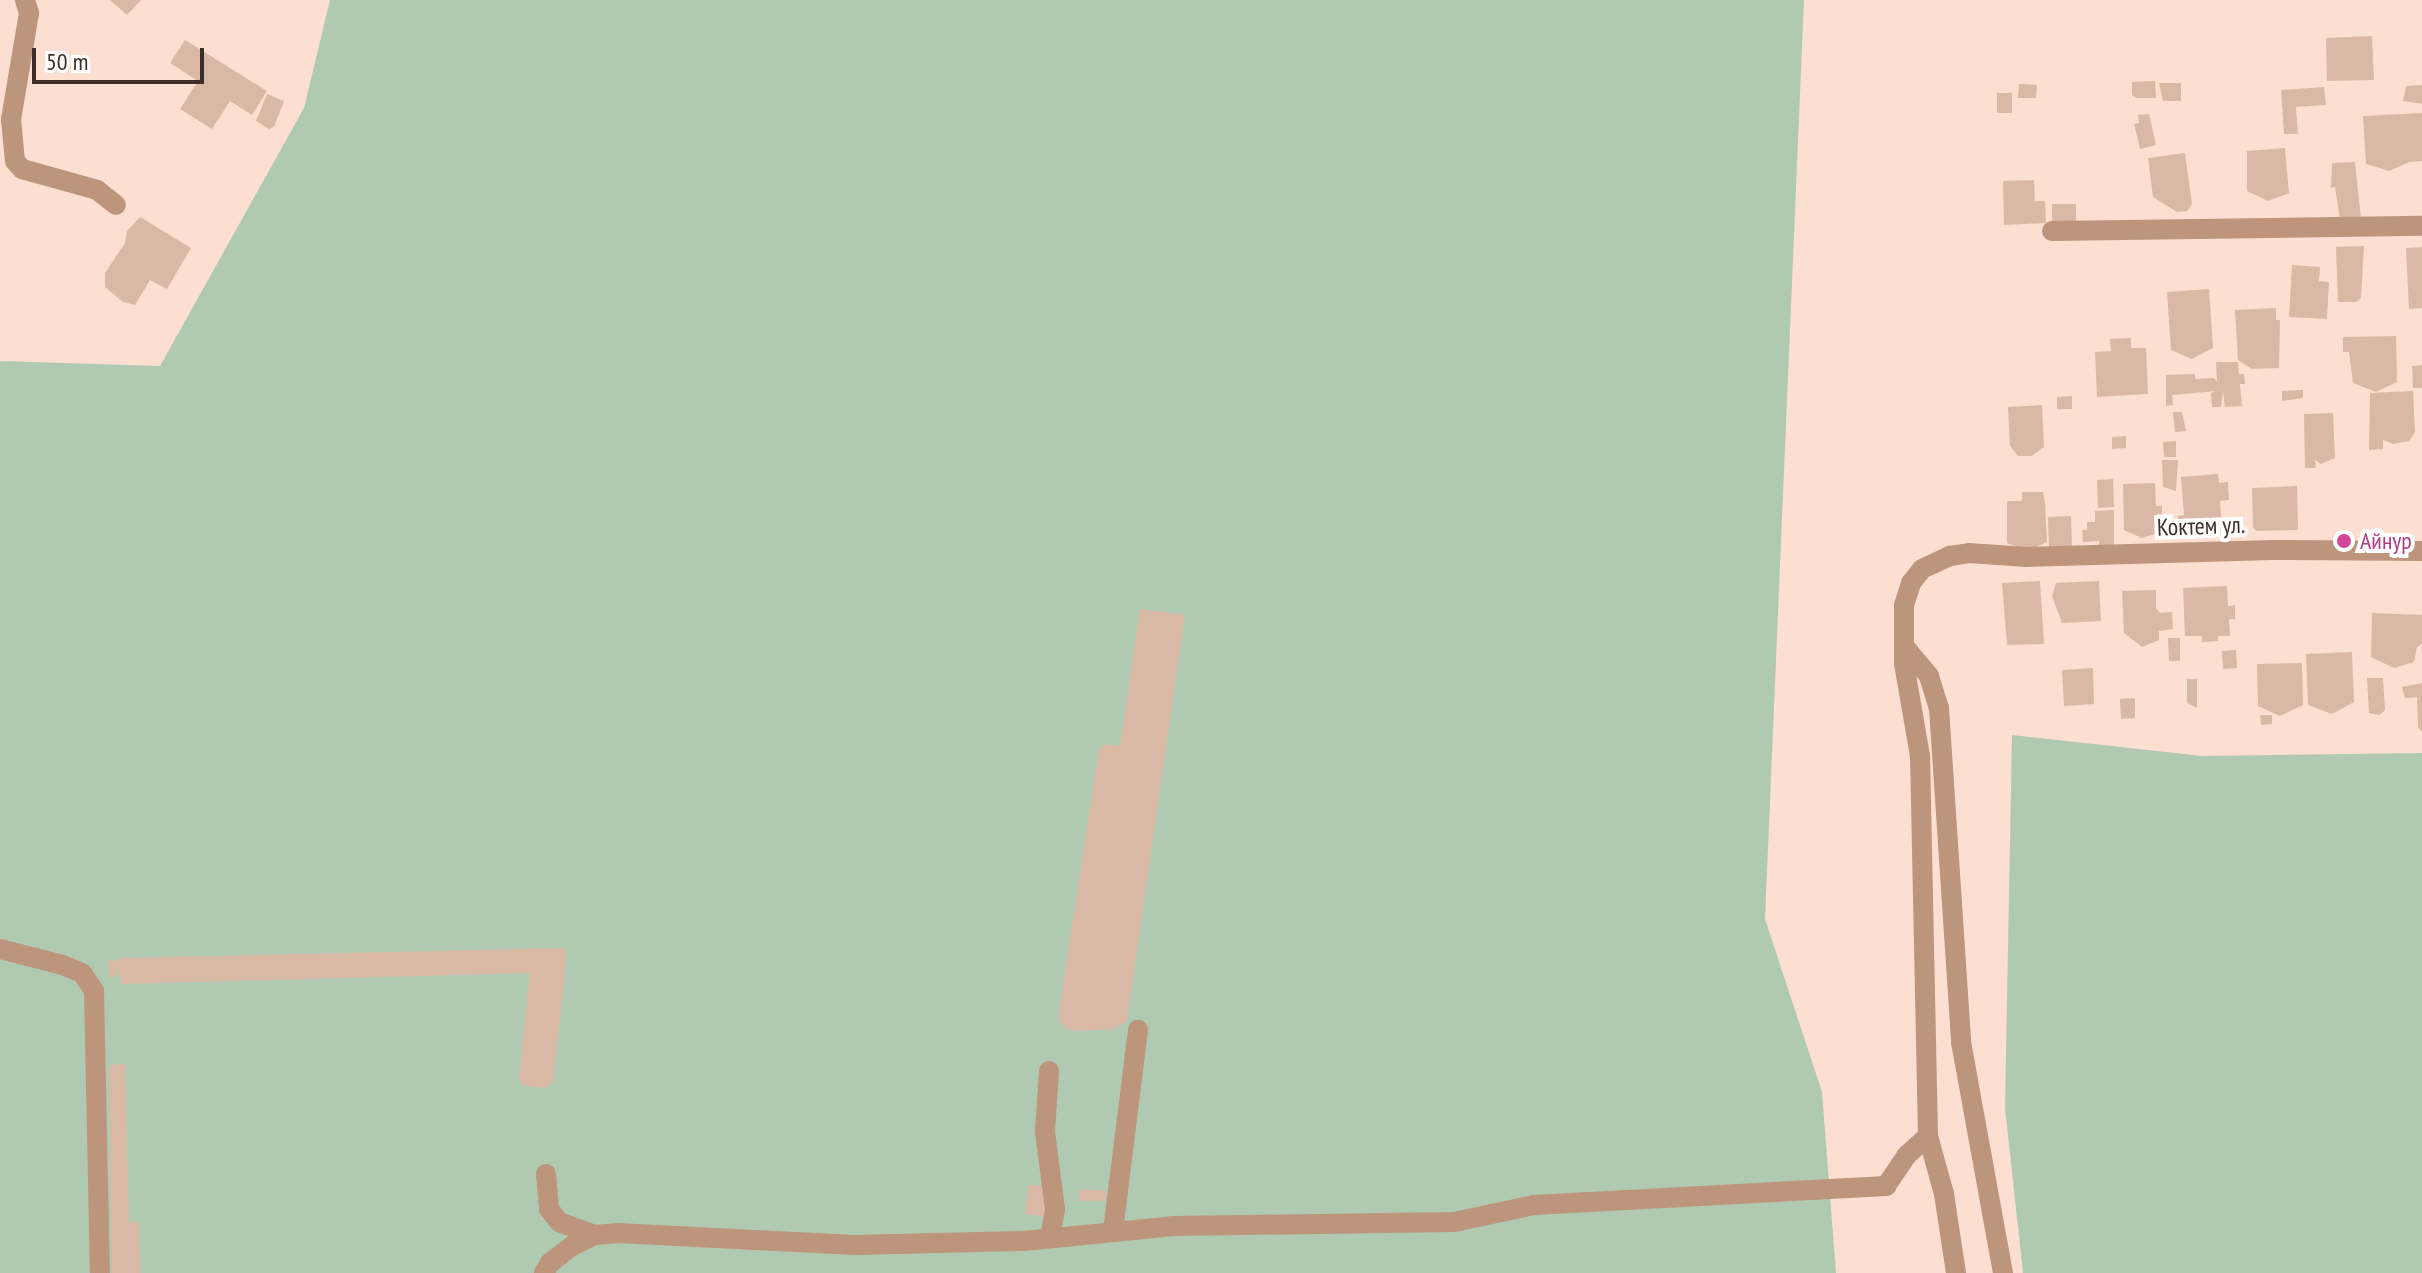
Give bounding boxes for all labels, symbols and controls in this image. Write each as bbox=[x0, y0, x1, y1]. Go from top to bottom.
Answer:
scale bar bbox=[36, 32, 208, 82]
text: 50 m bbox=[46, 46, 88, 77]
street label: Коктем ул. bbox=[2157, 510, 2245, 542]
place label: Айнур bbox=[2360, 527, 2412, 555]
marker: Айнур bbox=[2335, 532, 2353, 550]

